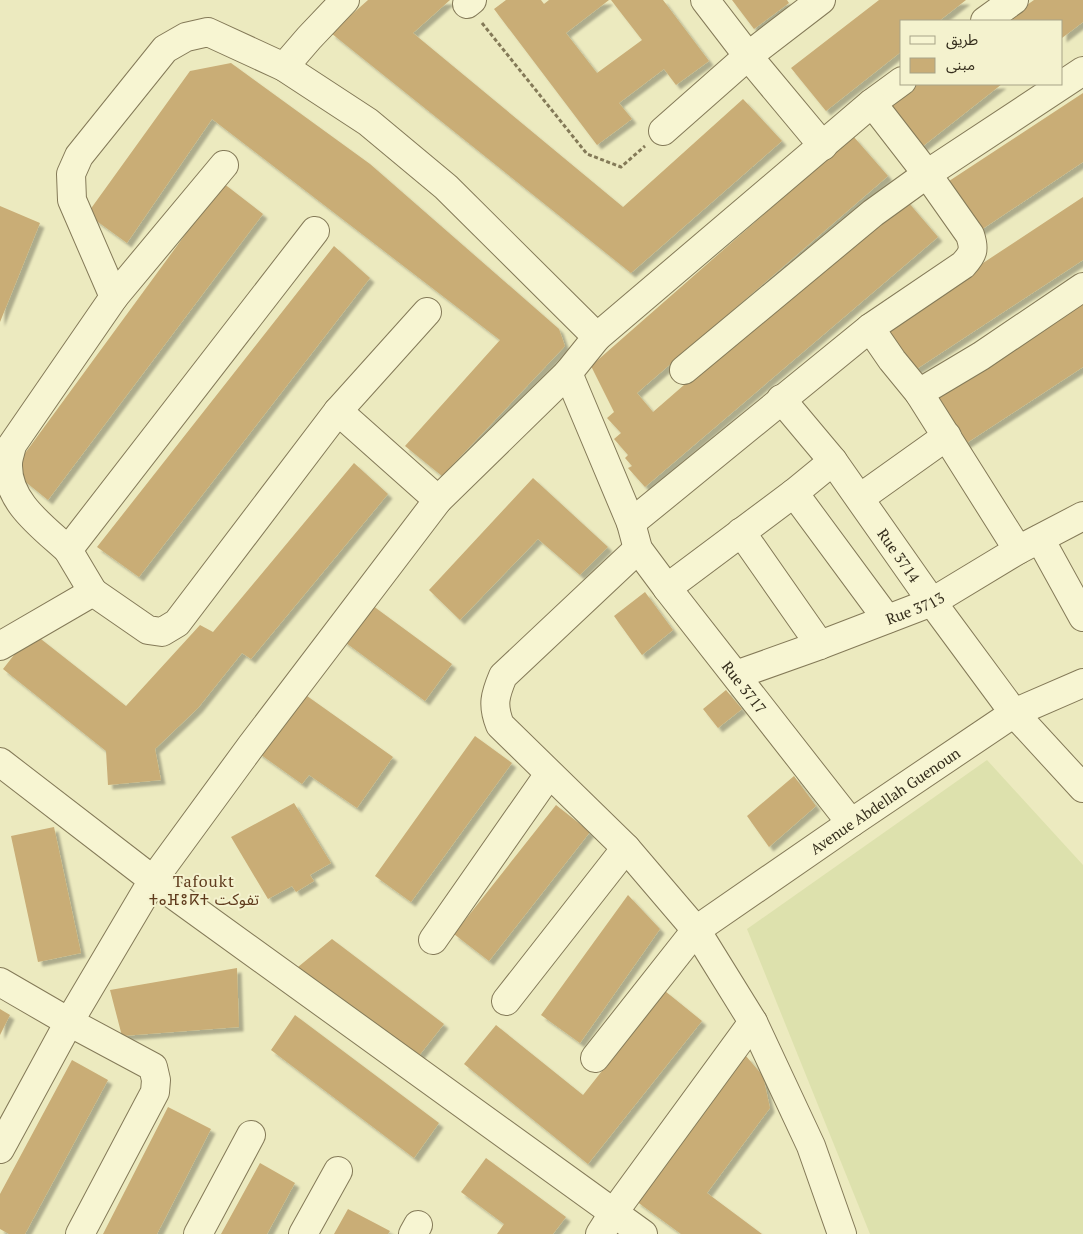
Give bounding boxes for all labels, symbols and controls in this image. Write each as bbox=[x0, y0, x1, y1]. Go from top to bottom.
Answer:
legend bbox=[900, 20, 1063, 85]
text: طريق bbox=[946, 29, 978, 50]
text: مبنى bbox=[946, 54, 975, 74]
street label: Rue 3714 bbox=[873, 524, 925, 586]
street label: Rue 3713 bbox=[883, 587, 948, 629]
street label: Rue 3717 bbox=[718, 657, 771, 717]
street label: Avenue Abdellah Guenoun bbox=[806, 742, 964, 858]
district label: Tafoukt ⵜⴰⴼⵓⴽⵜ تفوكت bbox=[149, 870, 259, 910]

